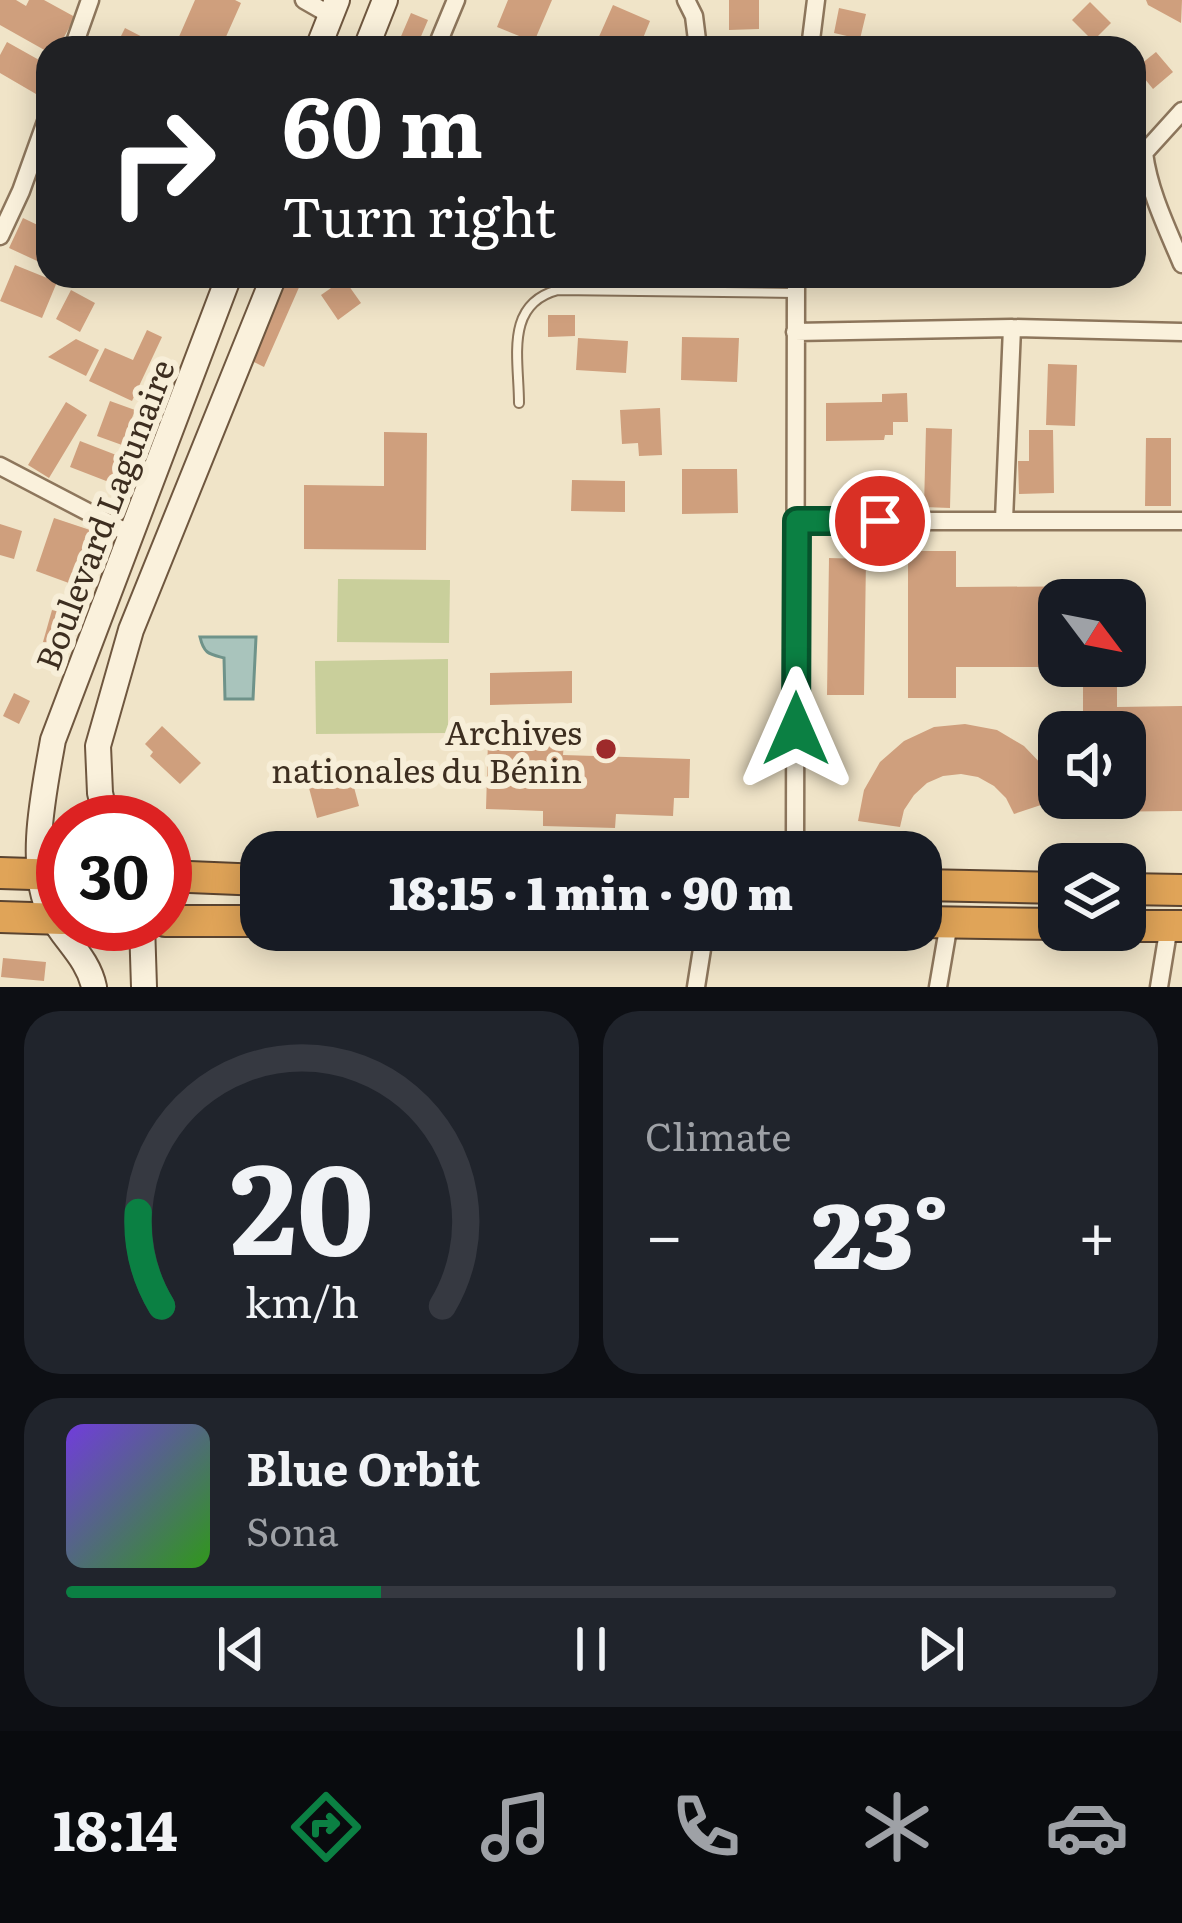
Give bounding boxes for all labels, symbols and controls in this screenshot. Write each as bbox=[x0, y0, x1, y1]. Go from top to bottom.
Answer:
text: 60 m bbox=[282, 59, 483, 184]
icon: right bbox=[84, 84, 240, 240]
text: Turn right bbox=[282, 173, 556, 254]
street label: Boulevard Lagunaire bbox=[21, 352, 185, 676]
pin bbox=[829, 470, 931, 572]
icon: arrive bbox=[847, 488, 913, 554]
north arrow bbox=[1038, 579, 1146, 687]
map controls bbox=[1038, 579, 1146, 951]
position arrow bbox=[733, 666, 859, 792]
place label: Archives nationales du Bénin bbox=[271, 706, 582, 793]
button: sound bbox=[1038, 711, 1146, 819]
marker: Archives nationales du Bénin bbox=[593, 736, 619, 762]
speed limit sign: 30 bbox=[36, 795, 192, 951]
button: layers bbox=[1038, 843, 1146, 951]
text: 18:15 · 1 min · 90 m bbox=[389, 857, 793, 924]
text: Climate bbox=[645, 1105, 791, 1163]
text: 20 bbox=[230, 1108, 373, 1293]
text: 23° bbox=[812, 1163, 949, 1297]
text: − bbox=[645, 1182, 683, 1280]
text: + bbox=[1078, 1182, 1116, 1280]
text: km/h bbox=[244, 1267, 359, 1330]
text: Blue Orbit bbox=[246, 1433, 480, 1500]
text: Sona bbox=[246, 1500, 339, 1558]
icon: previous bbox=[208, 1616, 274, 1682]
icon: pause bbox=[558, 1616, 624, 1682]
icon: next bbox=[908, 1616, 974, 1682]
icon: directions bbox=[284, 1785, 368, 1869]
icon: music bbox=[474, 1785, 558, 1869]
icon: phone bbox=[664, 1785, 748, 1869]
icon: climate bbox=[855, 1785, 939, 1869]
icon: car bbox=[1045, 1785, 1129, 1869]
text: 18:14 bbox=[53, 1787, 178, 1868]

